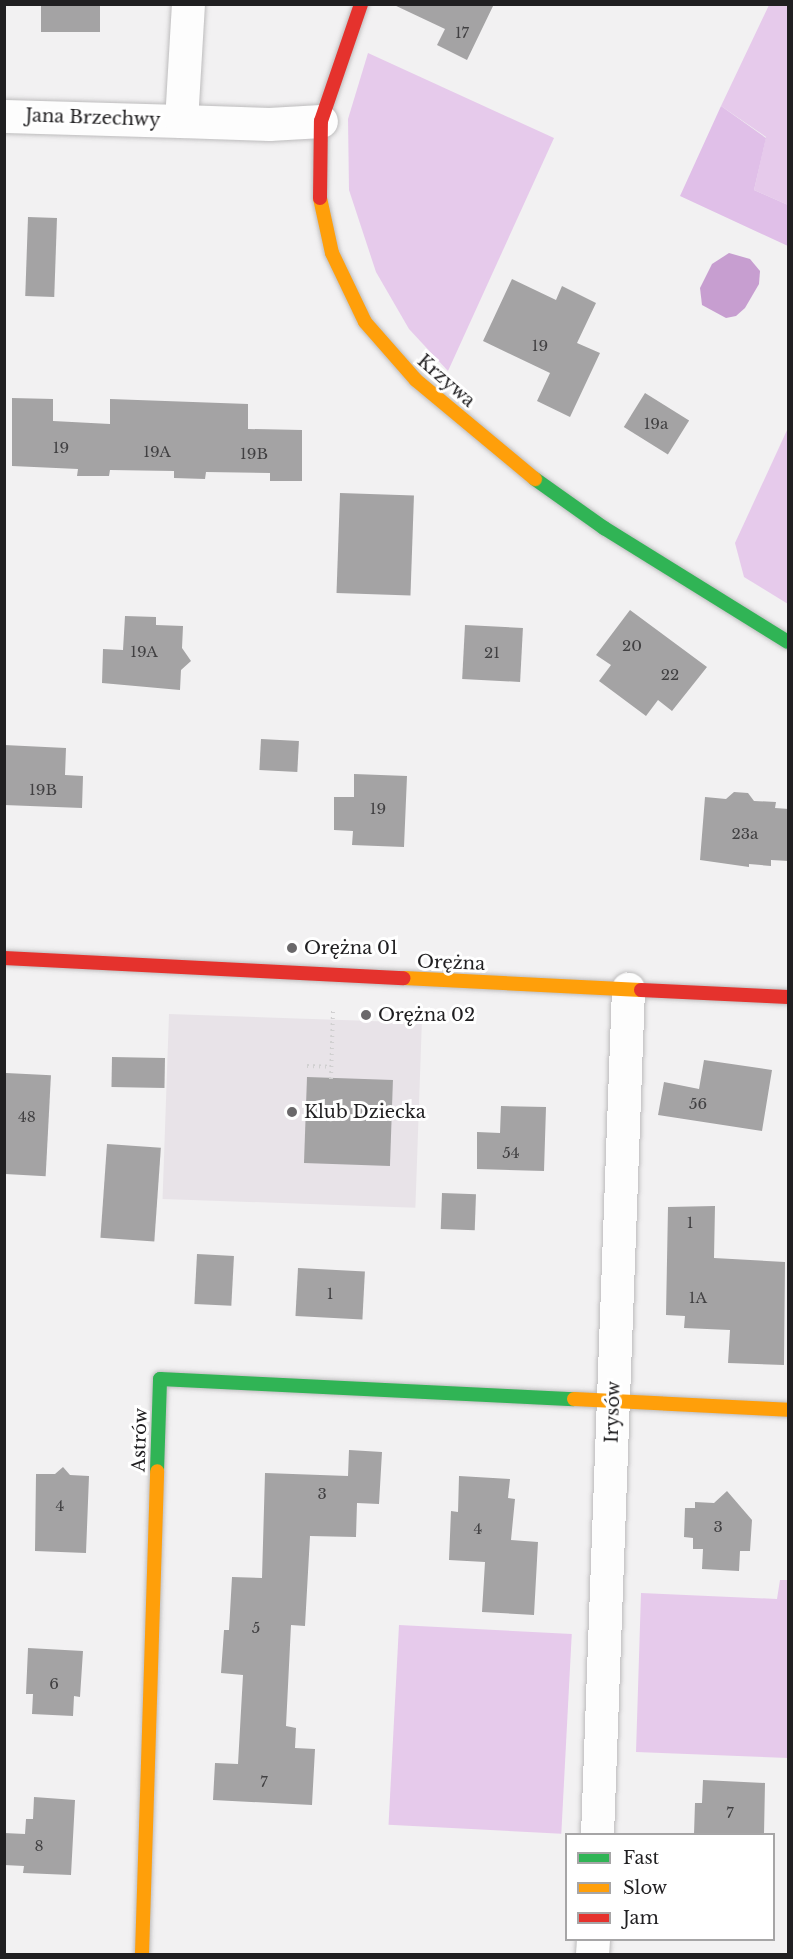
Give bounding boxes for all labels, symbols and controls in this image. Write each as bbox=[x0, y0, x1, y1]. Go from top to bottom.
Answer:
house number: 17 bbox=[455, 24, 469, 42]
street label: Jana Brzechwy bbox=[25, 105, 161, 131]
house number: 19 bbox=[532, 337, 548, 355]
street label: Krzywa bbox=[413, 350, 479, 412]
house number: 19a bbox=[644, 415, 668, 433]
house number: 19 bbox=[53, 439, 69, 457]
house number: 19A bbox=[143, 443, 171, 461]
house number: 19B bbox=[240, 445, 268, 463]
house number: 20 bbox=[622, 637, 642, 655]
house number: 19A bbox=[130, 643, 158, 661]
house number: 21 bbox=[484, 644, 500, 662]
house number: 22 bbox=[661, 666, 679, 684]
house number: 19B bbox=[29, 781, 57, 799]
house number: 19 bbox=[370, 800, 386, 818]
house number: 23a bbox=[732, 825, 758, 843]
place label: Orężna 01 bbox=[304, 937, 398, 959]
marker: Orężna 01 bbox=[285, 941, 299, 955]
street label: Orężna bbox=[417, 951, 485, 975]
place label: Orężna 02 bbox=[378, 1004, 475, 1026]
marker: Orężna 02 bbox=[359, 1008, 373, 1022]
house number: 56 bbox=[689, 1095, 707, 1113]
place label: Klub Dziecka bbox=[304, 1101, 426, 1123]
marker: Klub Dziecka bbox=[285, 1105, 299, 1119]
house number: 48 bbox=[18, 1108, 36, 1126]
house number: 54 bbox=[502, 1144, 520, 1162]
house number: 1 bbox=[687, 1214, 693, 1232]
house number: 1 bbox=[327, 1285, 333, 1303]
house number: 1A bbox=[689, 1289, 707, 1307]
street label: Irysów bbox=[601, 1381, 625, 1443]
street label: Astrów bbox=[128, 1408, 152, 1472]
house number: 3 bbox=[317, 1485, 327, 1503]
house number: 4 bbox=[56, 1497, 64, 1515]
house number: 3 bbox=[713, 1518, 723, 1536]
house number: 4 bbox=[474, 1520, 482, 1538]
house number: 5 bbox=[252, 1619, 260, 1637]
house number: 6 bbox=[49, 1675, 59, 1693]
house number: 7 bbox=[260, 1773, 268, 1791]
house number: 7 bbox=[726, 1804, 734, 1822]
legend bbox=[565, 1833, 775, 1941]
house number: 8 bbox=[34, 1837, 44, 1855]
text: Fast bbox=[623, 1847, 659, 1869]
text: Slow bbox=[623, 1877, 667, 1899]
text: Jam bbox=[623, 1907, 659, 1929]

